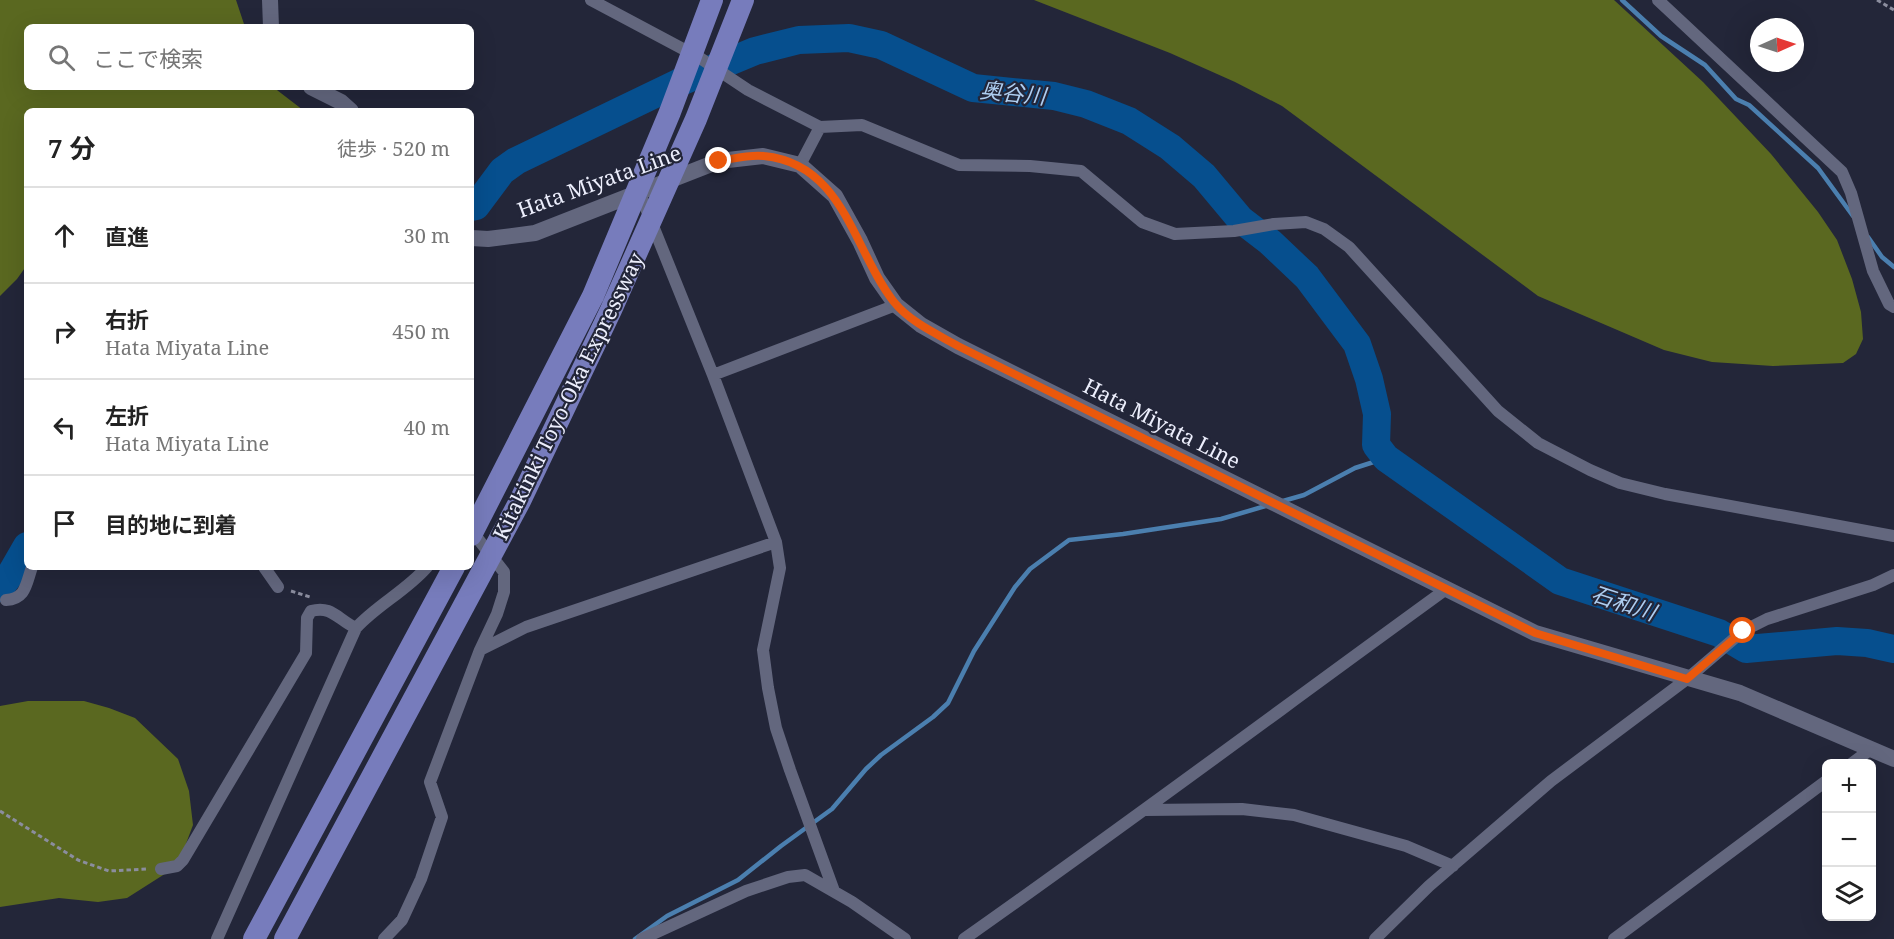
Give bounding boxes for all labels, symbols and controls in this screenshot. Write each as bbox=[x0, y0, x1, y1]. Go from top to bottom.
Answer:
north arrow bbox=[1750, 18, 1804, 72]
search box bbox=[24, 24, 474, 90]
icon: search bbox=[45, 41, 78, 74]
text: ここで検索 bbox=[93, 43, 203, 73]
water label: 奥谷川 bbox=[979, 74, 1049, 111]
text: 7 分 bbox=[48, 130, 95, 166]
text: 徒歩 · 520 m bbox=[337, 135, 450, 162]
street label: Hata Miyata Line bbox=[513, 138, 685, 224]
route end bbox=[705, 147, 731, 173]
icon: ahead bbox=[48, 219, 81, 252]
text: 直進 bbox=[105, 221, 149, 251]
text: 30 m bbox=[404, 222, 450, 249]
street label: Kitakinki Toyo-Oka Expressway bbox=[486, 248, 650, 544]
text: 右折 bbox=[105, 304, 149, 334]
icon: right bbox=[48, 315, 81, 348]
text: 450 m bbox=[392, 318, 450, 345]
text: Hata Miyata Line bbox=[105, 334, 269, 361]
street label: Hata Miyata Line bbox=[1079, 371, 1245, 475]
text: 左折 bbox=[105, 400, 149, 430]
icon: left bbox=[48, 411, 81, 444]
text: 40 m bbox=[404, 414, 450, 441]
text: Hata Miyata Line bbox=[105, 430, 269, 457]
icon: arrive bbox=[48, 507, 81, 540]
text: 目的地に到着 bbox=[105, 509, 237, 539]
water label: 石和川 bbox=[1588, 578, 1662, 627]
route start bbox=[1729, 617, 1755, 643]
map controls bbox=[1822, 759, 1876, 921]
button: + bbox=[1822, 759, 1876, 813]
button: − bbox=[1822, 813, 1876, 867]
button: layers bbox=[1822, 867, 1876, 921]

